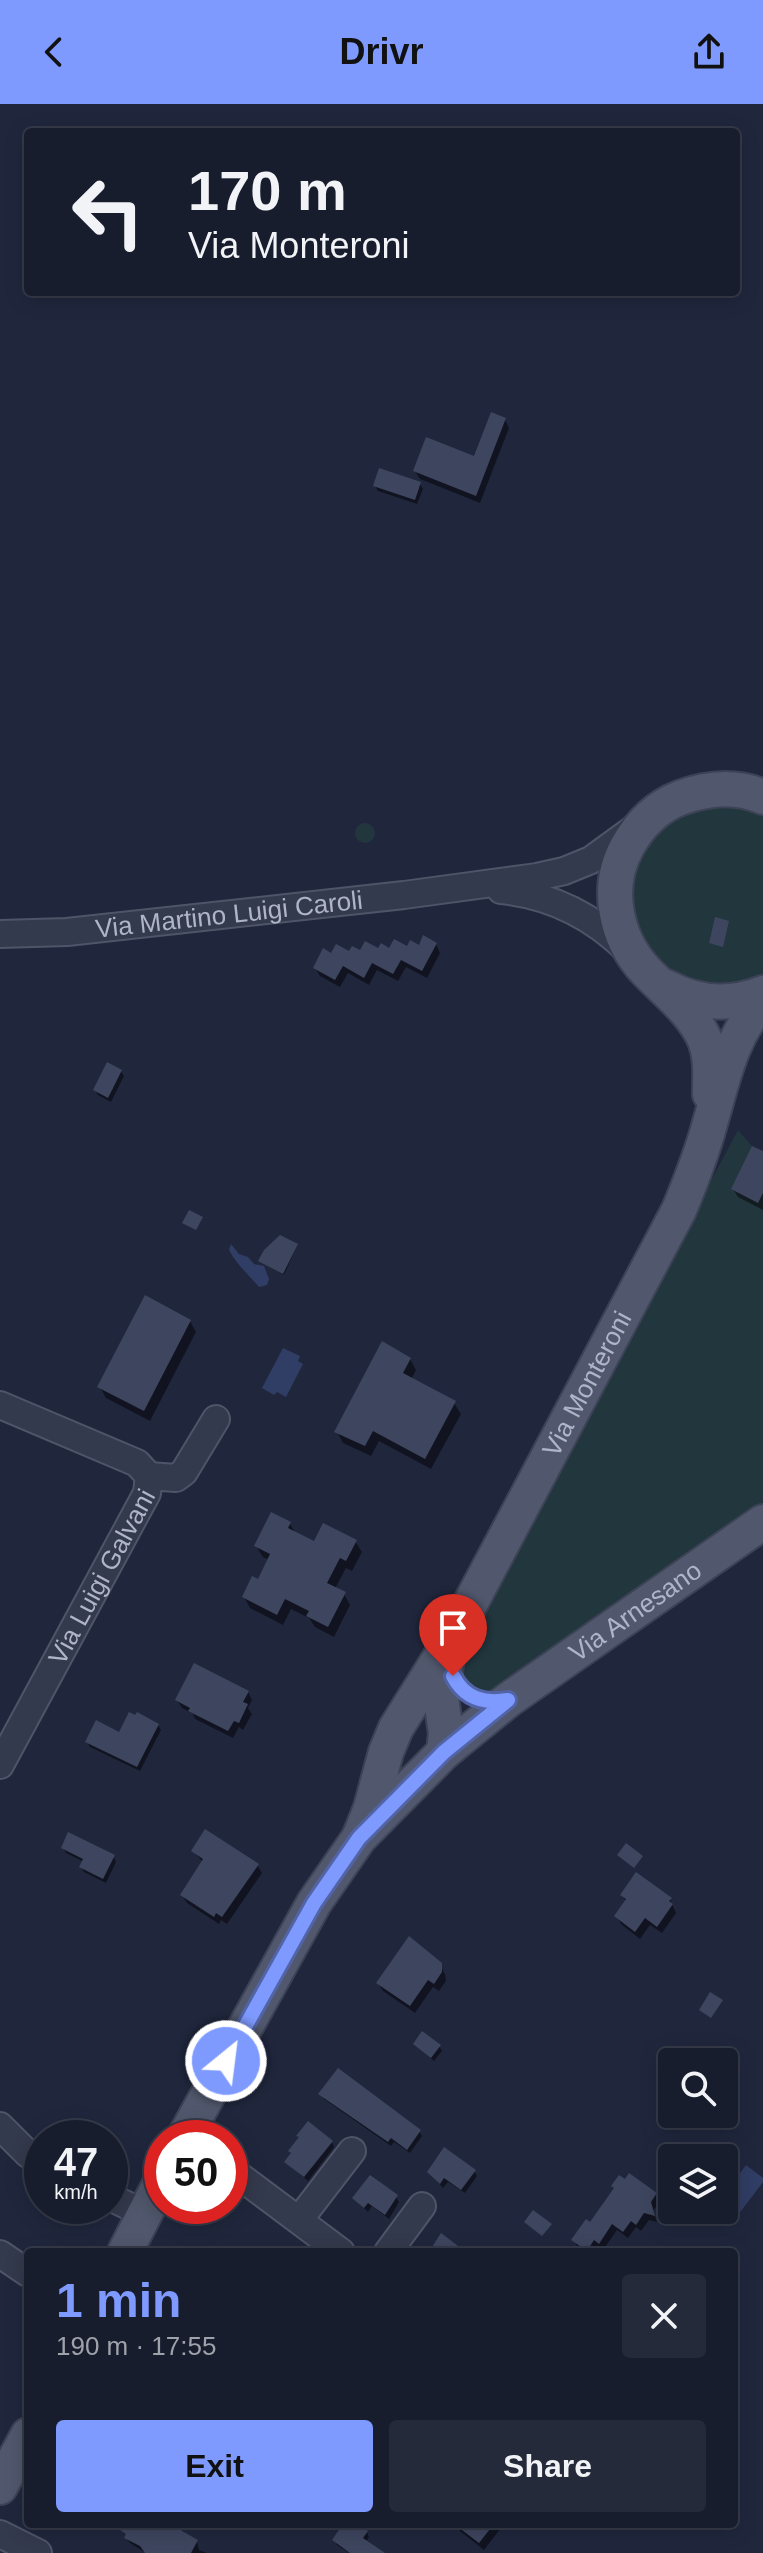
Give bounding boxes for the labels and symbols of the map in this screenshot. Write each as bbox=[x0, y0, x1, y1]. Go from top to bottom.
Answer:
street label: Via Martino Luigi Caroli bbox=[94, 885, 364, 944]
street label: Via Monteroni bbox=[536, 1306, 638, 1462]
street label: Via Luigi Galvani bbox=[42, 1484, 161, 1670]
street label: Via Arnesano bbox=[563, 1555, 707, 1668]
pin bbox=[419, 1594, 487, 1676]
position arrow bbox=[184, 2019, 268, 2103]
speed limit sign: 50 bbox=[144, 2120, 248, 2224]

